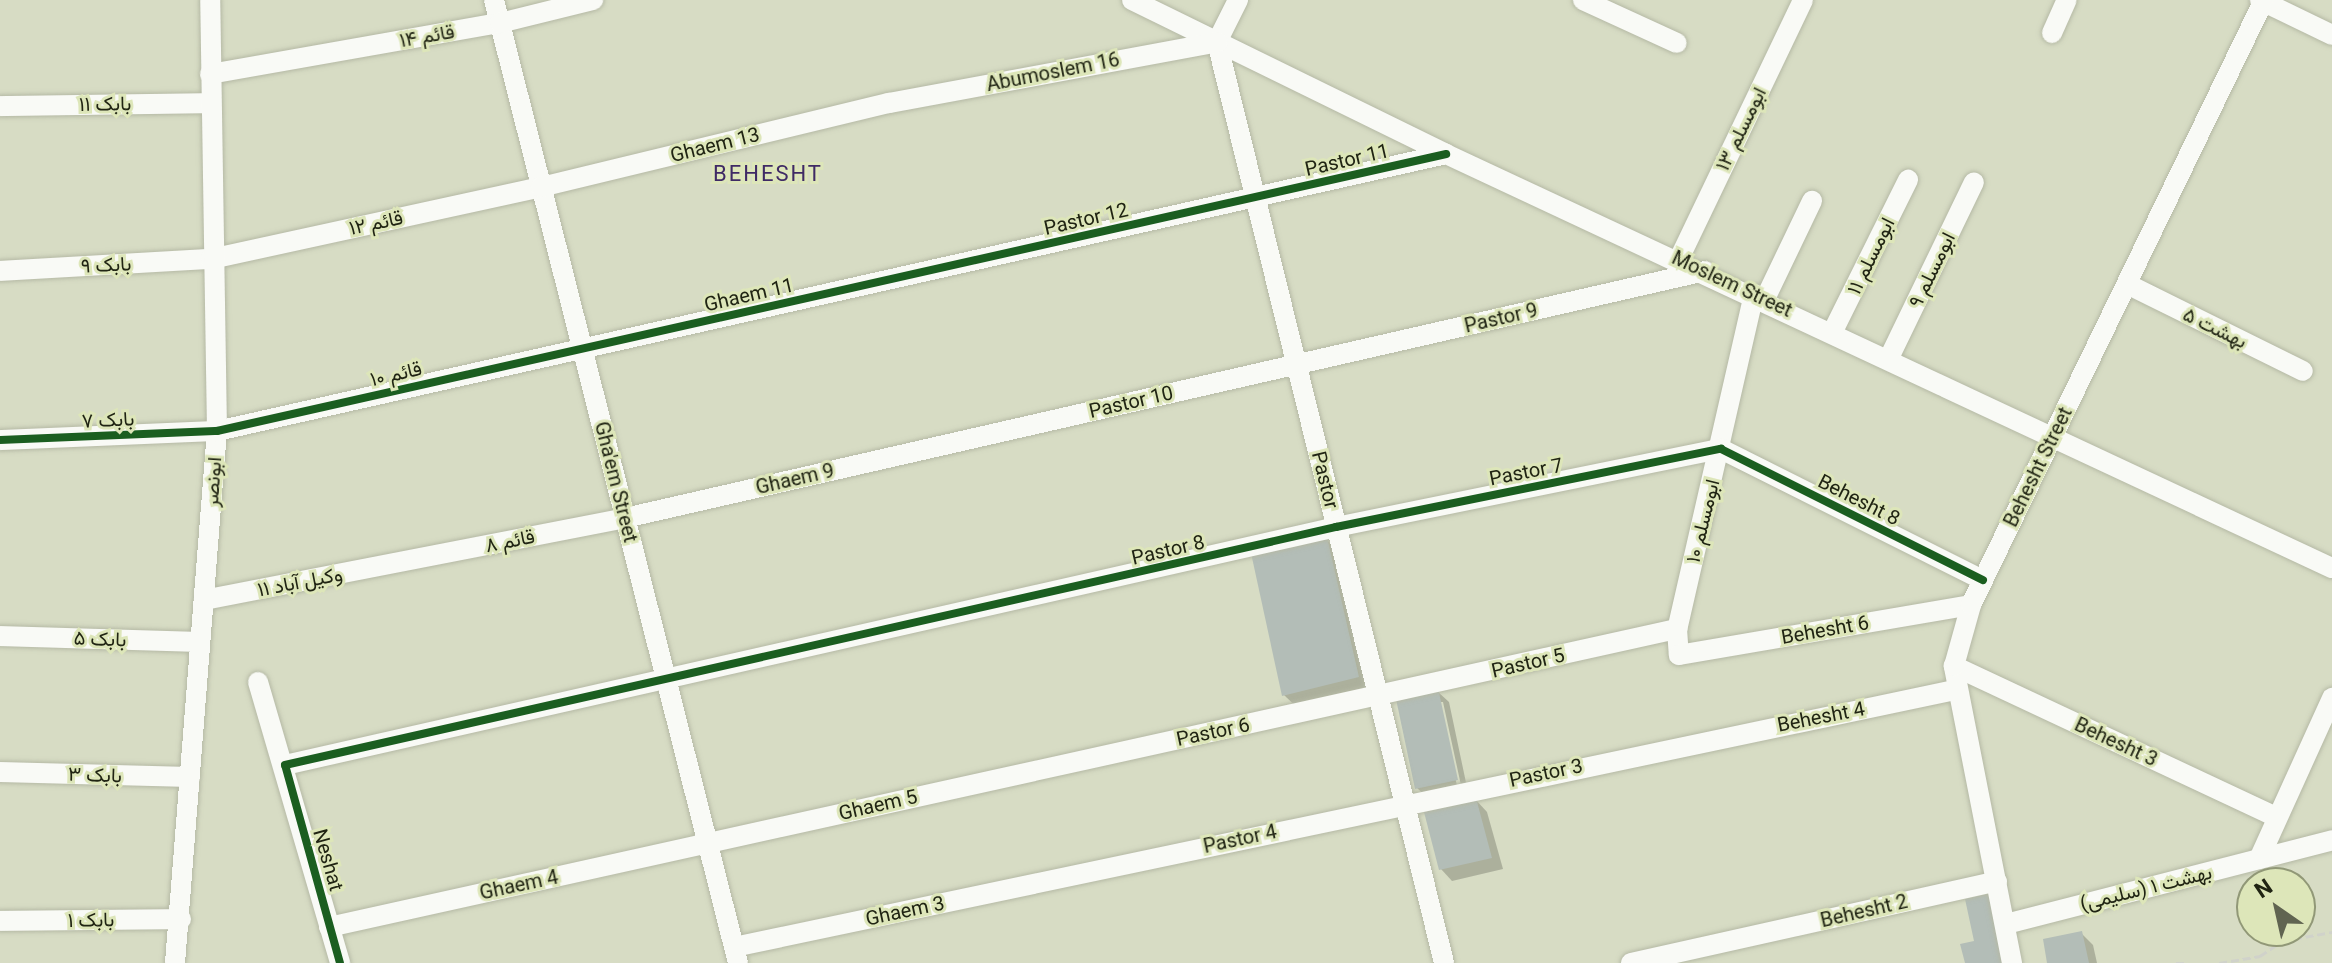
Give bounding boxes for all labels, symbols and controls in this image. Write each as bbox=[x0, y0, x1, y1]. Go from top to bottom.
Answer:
street label: قائم ۱۴ bbox=[398, 19, 456, 53]
street label: Abumoslem 16 bbox=[984, 47, 1122, 97]
street label: ابومسلم ۱۳ bbox=[1711, 83, 1771, 175]
street label: بابک ۱۱ bbox=[79, 92, 131, 116]
street label: Ghaem 13 bbox=[668, 122, 762, 168]
street label: Pastor 11 bbox=[1303, 139, 1391, 181]
district label: BEHESHT bbox=[713, 161, 823, 187]
street label: Pastor 12 bbox=[1042, 198, 1130, 240]
street label: قائم ۱۲ bbox=[347, 206, 405, 240]
street label: ابومسلم ۱۱ bbox=[1842, 214, 1900, 298]
street label: ابومسلم ۹ bbox=[1904, 229, 1960, 311]
street label: Moslem Street bbox=[1668, 246, 1796, 322]
street label: بابک ۹ bbox=[80, 252, 132, 278]
street label: Ghaem 11 bbox=[702, 273, 796, 317]
street label: Pastor 9 bbox=[1462, 298, 1540, 338]
street label: بهشت ۵ bbox=[2179, 302, 2251, 354]
street label: قائم ۱۰ bbox=[368, 356, 424, 392]
street label: Pastor 10 bbox=[1087, 381, 1175, 423]
street label: Behesht Street bbox=[1999, 403, 2077, 531]
street label: بابک ۷ bbox=[81, 407, 135, 433]
street label: Gha'em Street bbox=[589, 419, 643, 545]
street label: Pastor bbox=[1306, 449, 1344, 511]
street label: Pastor 7 bbox=[1487, 453, 1565, 491]
street label: ابونصر bbox=[199, 456, 227, 508]
street label: Ghaem 9 bbox=[753, 458, 837, 500]
street label: Behesht 8 bbox=[1814, 469, 1904, 531]
street label: ابومسلم ۱۰ bbox=[1681, 477, 1725, 565]
street label: قائم ۸ bbox=[483, 524, 537, 558]
street label: Pastor 8 bbox=[1129, 530, 1207, 570]
street label: وکیل آباد ۱۱ bbox=[256, 562, 344, 602]
street label: Behesht 6 bbox=[1779, 610, 1871, 650]
street label: بابک ۵ bbox=[73, 626, 127, 652]
street label: Pastor 5 bbox=[1489, 643, 1567, 683]
street label: Behesht 4 bbox=[1775, 697, 1867, 737]
street label: Behesht 3 bbox=[2071, 712, 2161, 772]
street label: Pastor 6 bbox=[1174, 713, 1252, 751]
street label: Pastor 3 bbox=[1507, 754, 1585, 792]
street label: بابک ۳ bbox=[68, 762, 122, 788]
street label: Ghaem 5 bbox=[836, 784, 920, 826]
street label: Pastor 4 bbox=[1201, 820, 1279, 858]
street label: Neshat bbox=[308, 826, 348, 894]
street label: بهشت ۱ (سلیمی) bbox=[2078, 860, 2214, 916]
street label: Ghaem 4 bbox=[477, 865, 561, 905]
north arrow bbox=[2236, 867, 2316, 947]
text: N bbox=[2250, 874, 2277, 903]
street label: Behesht 2 bbox=[1818, 889, 1910, 933]
street label: Ghaem 3 bbox=[863, 891, 947, 931]
street label: بابک ۱ bbox=[67, 908, 115, 932]

